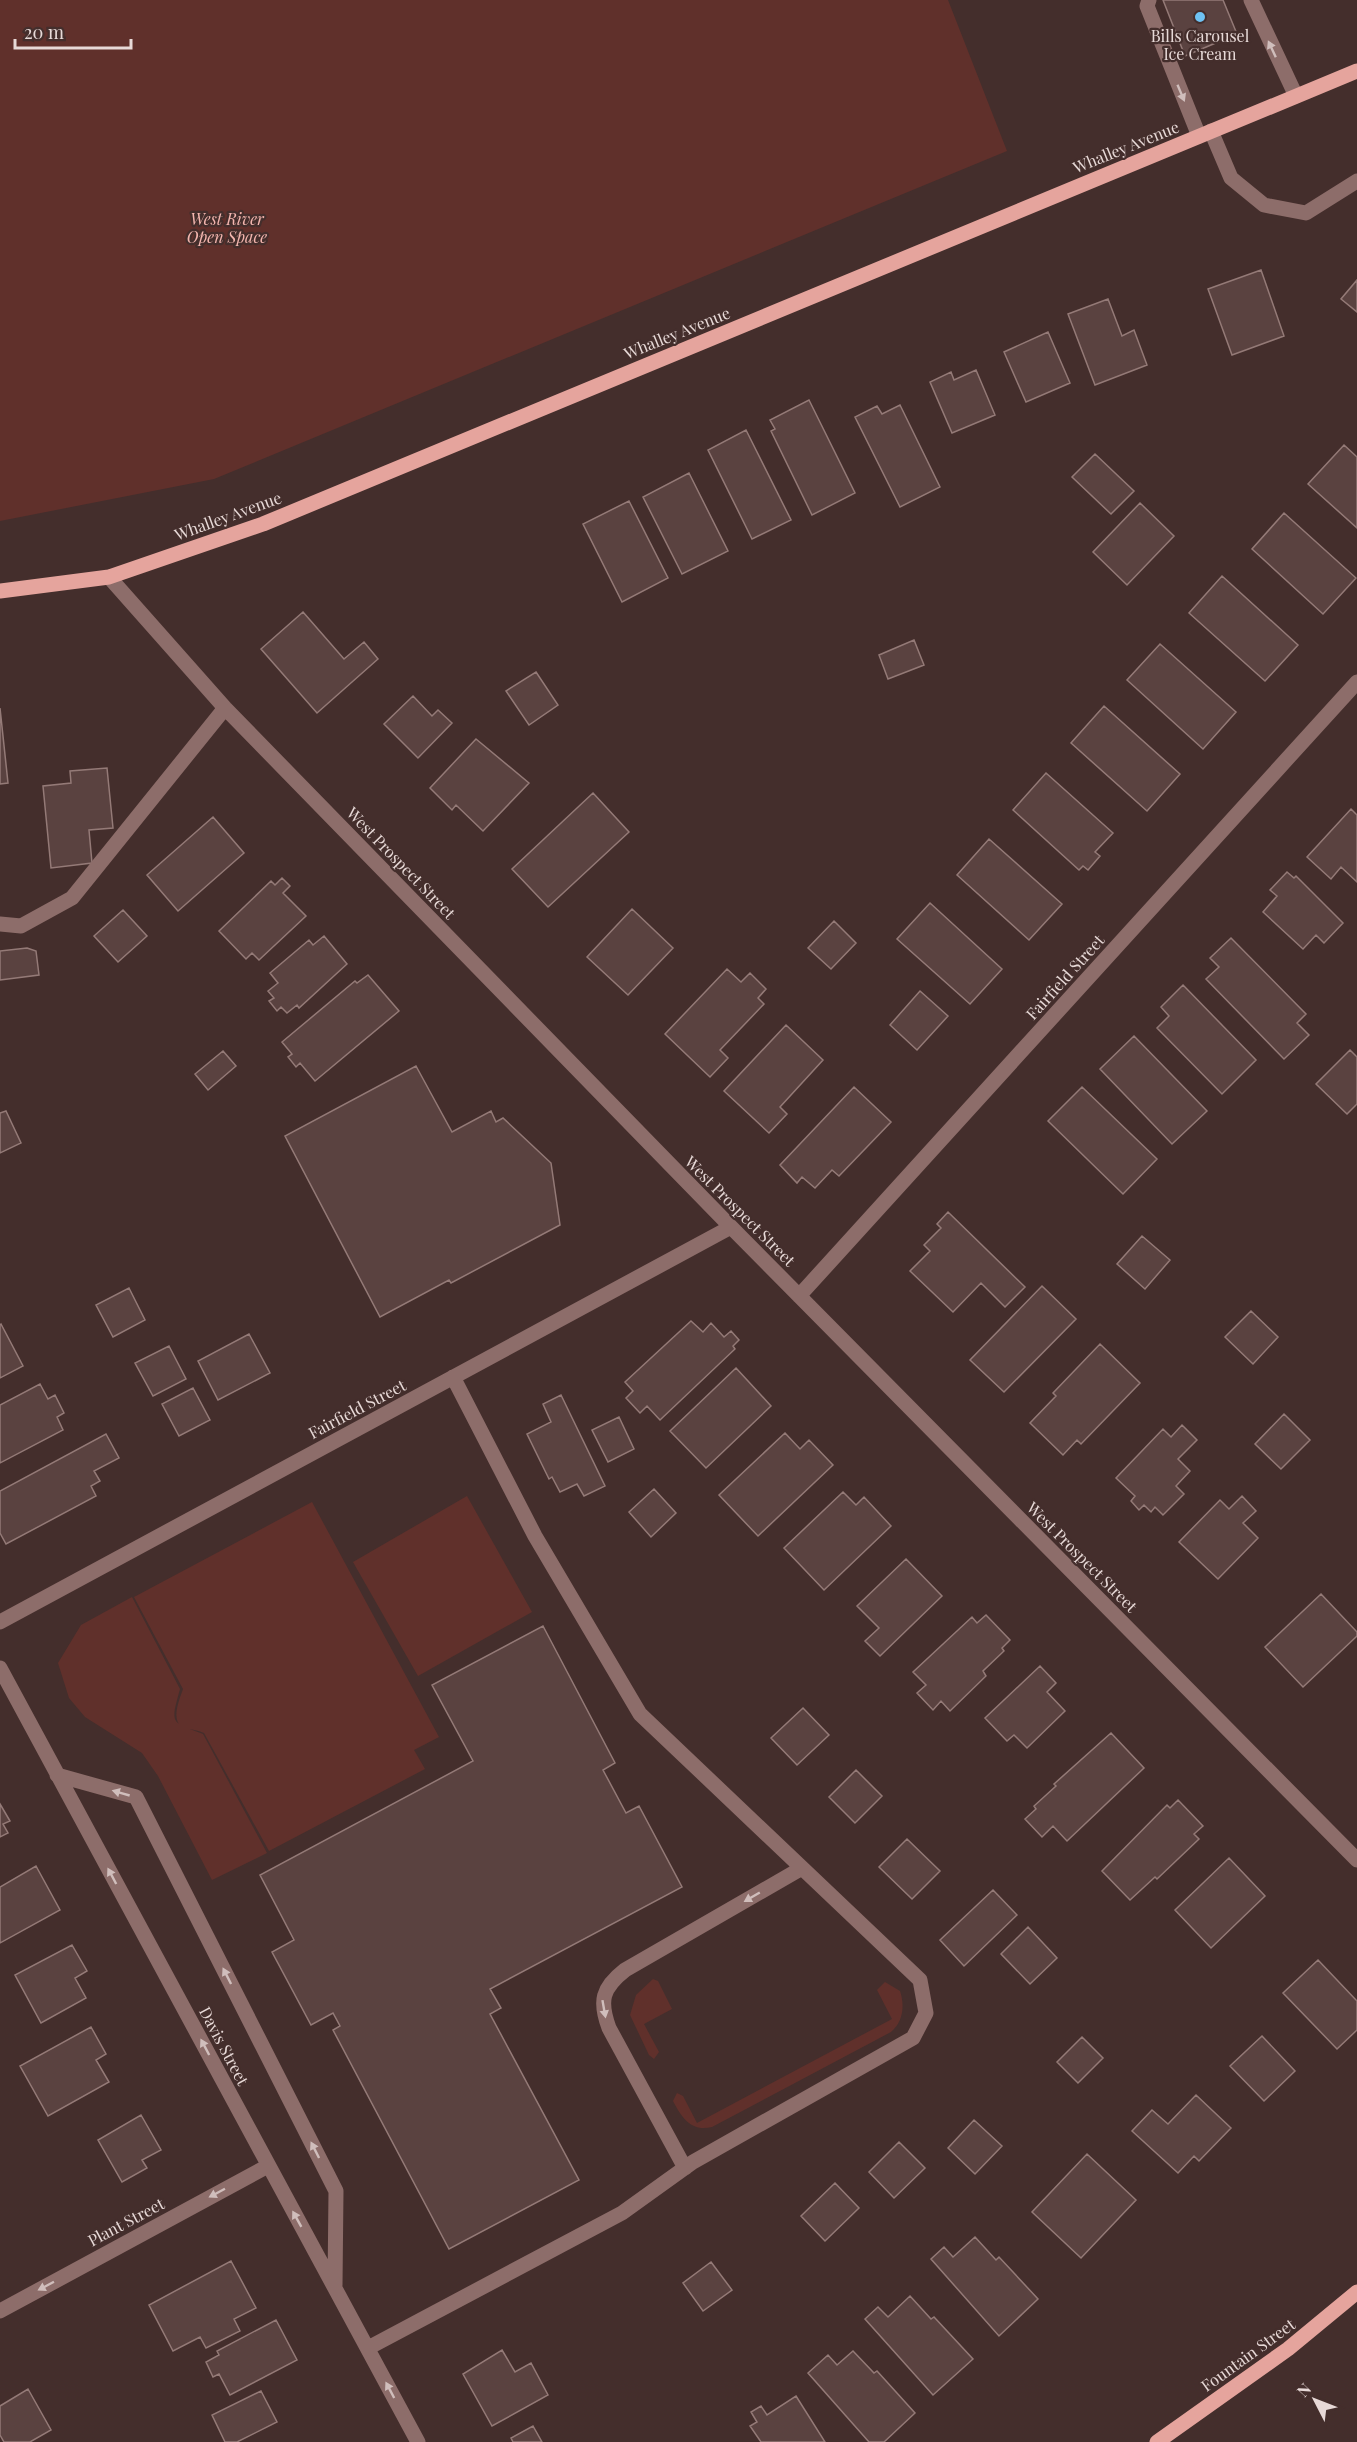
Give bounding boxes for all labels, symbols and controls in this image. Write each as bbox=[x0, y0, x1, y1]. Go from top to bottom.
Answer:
marker: Bills Carousel Ice Cream bbox=[1193, 10, 1207, 24]
scale bar bbox=[15, 12, 130, 50]
text: 20 m bbox=[24, 20, 64, 44]
place label: Bills Carousel Ice Cream bbox=[1151, 25, 1250, 64]
one-way arrow bbox=[1268, 40, 1277, 57]
one-way arrow bbox=[1176, 85, 1186, 103]
street label: Whalley Avenue bbox=[1069, 116, 1182, 178]
park label: West River Open Space bbox=[187, 208, 267, 247]
street label: Whalley Avenue bbox=[620, 302, 733, 364]
street label: Whalley Avenue bbox=[170, 486, 284, 545]
street label: West Prospect Street bbox=[342, 802, 460, 923]
street label: Fairfield Street bbox=[1021, 930, 1109, 1024]
street label: West Prospect Street bbox=[680, 1150, 800, 1270]
street label: Fairfield Street bbox=[304, 1374, 409, 1443]
street label: West Prospect Street bbox=[1022, 1496, 1142, 1616]
one-way arrow bbox=[112, 1788, 130, 1797]
one-way arrow bbox=[107, 1867, 117, 1884]
one-way arrow bbox=[743, 1892, 760, 1902]
one-way arrow bbox=[222, 1968, 231, 1985]
one-way arrow bbox=[600, 2000, 609, 2019]
street label: Davis Street bbox=[195, 2003, 254, 2089]
one-way arrow bbox=[200, 2039, 210, 2056]
one-way arrow bbox=[310, 2141, 320, 2158]
one-way arrow bbox=[208, 2188, 225, 2198]
street label: Plant Street bbox=[84, 2192, 168, 2250]
one-way arrow bbox=[292, 2210, 302, 2227]
one-way arrow bbox=[37, 2281, 54, 2291]
street label: Fountain Street bbox=[1197, 2313, 1299, 2396]
north arrow bbox=[1285, 2370, 1345, 2430]
text: N bbox=[1292, 2378, 1315, 2401]
one-way arrow bbox=[385, 2382, 395, 2399]

